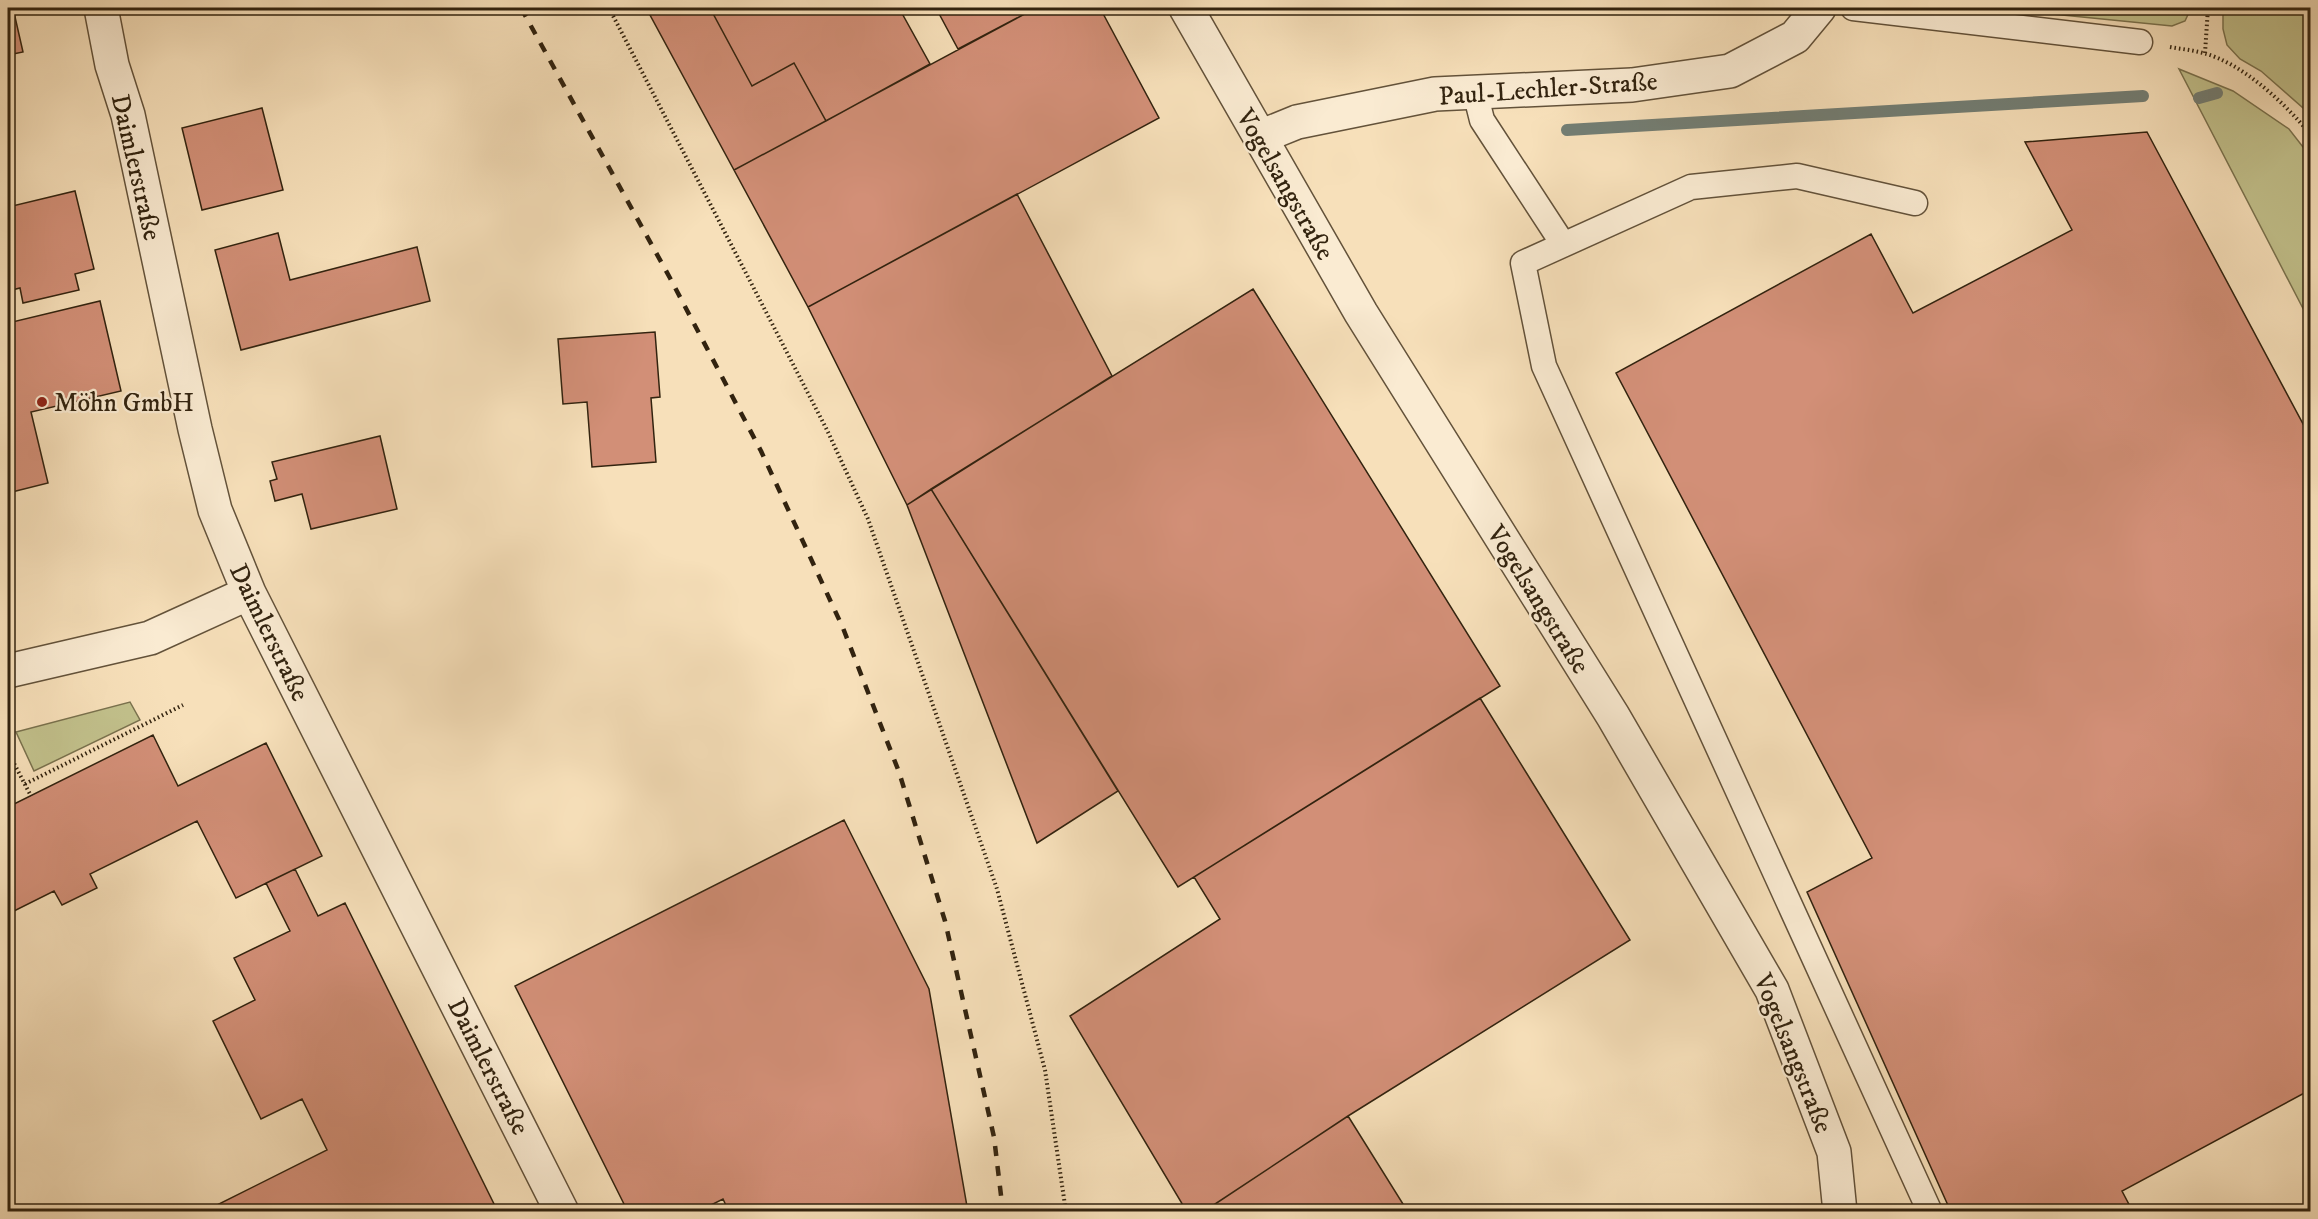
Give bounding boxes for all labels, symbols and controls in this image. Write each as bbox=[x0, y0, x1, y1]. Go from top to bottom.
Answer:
street label: Paul-Lechler-Straße bbox=[1438, 65, 1659, 114]
street label: Daimlerstraße bbox=[103, 91, 168, 244]
street label: Vogelsangstraße bbox=[1228, 102, 1341, 266]
place label: Möhn GmbH bbox=[54, 387, 194, 420]
marker: Möhn GmbH bbox=[35, 395, 49, 409]
street label: Vogelsangstraße bbox=[1478, 518, 1597, 680]
street label: Daimlerstraße bbox=[221, 558, 316, 707]
street label: Vogelsangstraße bbox=[1745, 968, 1840, 1138]
street label: Daimlerstraße bbox=[439, 993, 536, 1141]

